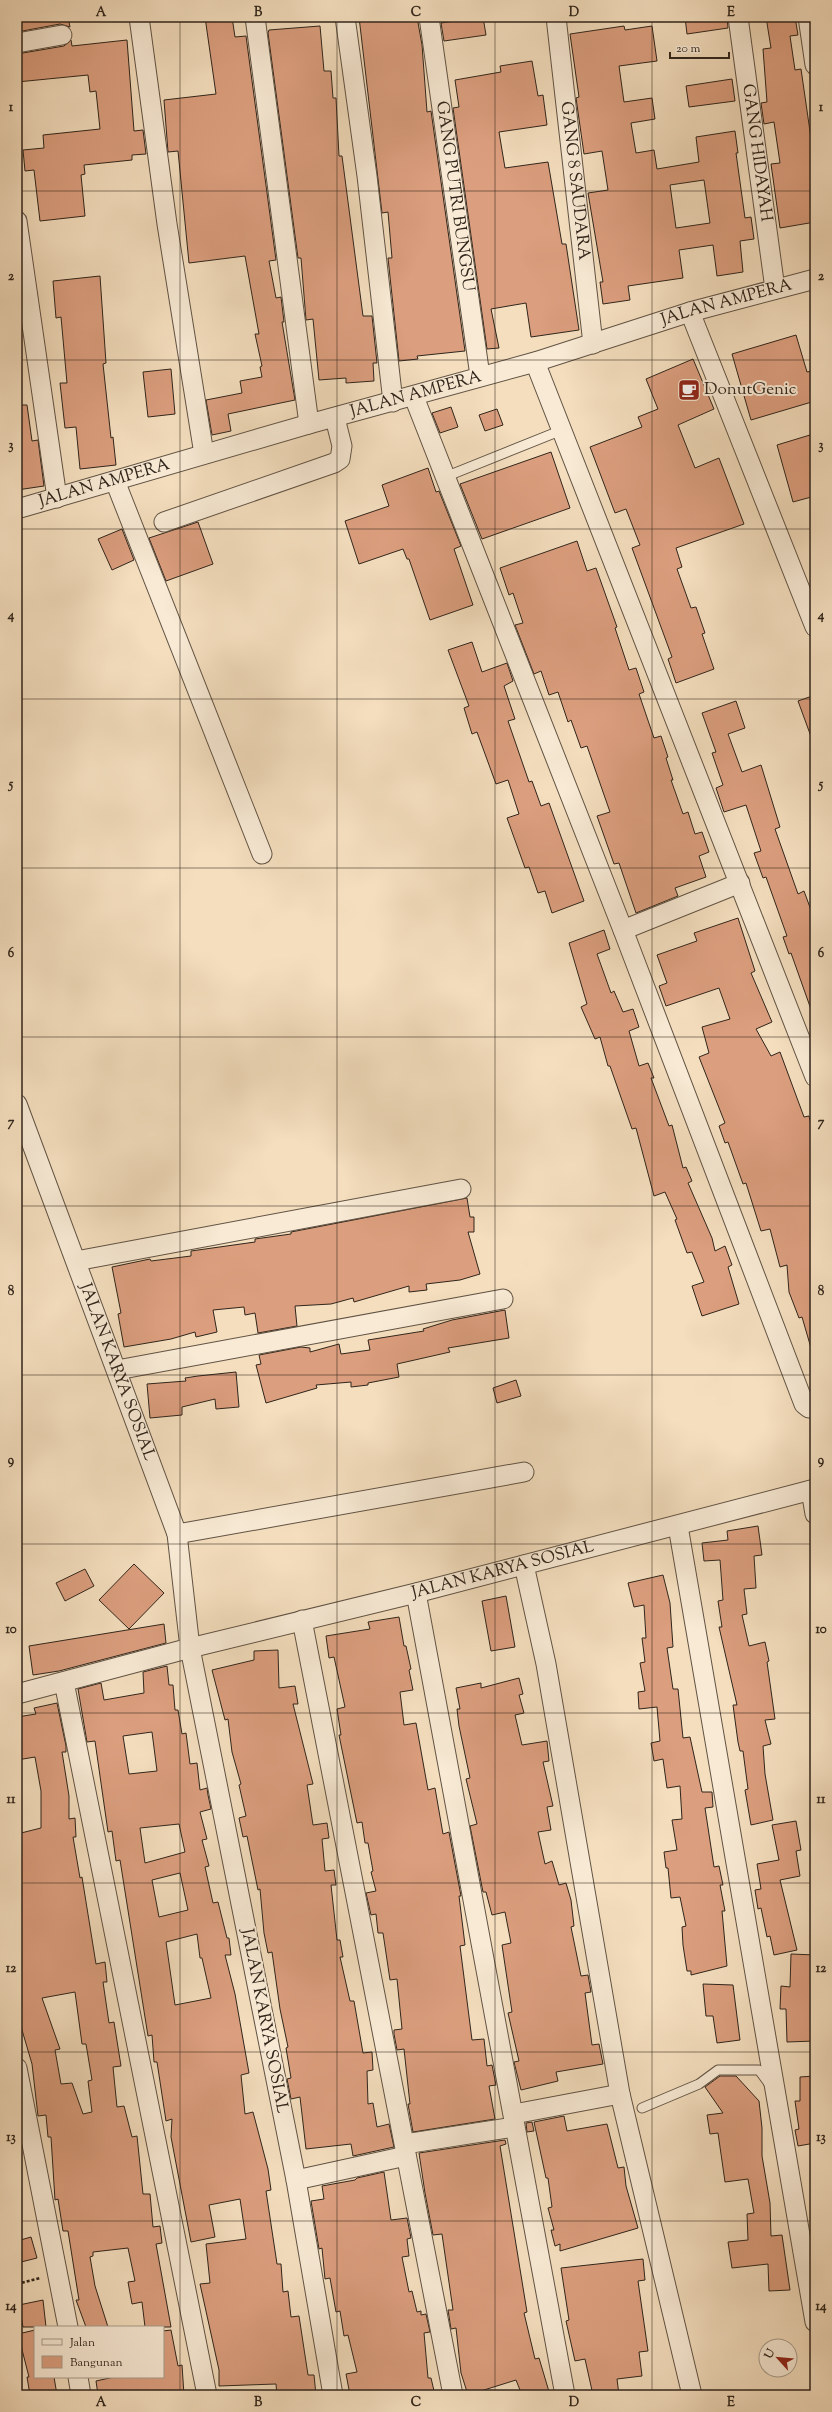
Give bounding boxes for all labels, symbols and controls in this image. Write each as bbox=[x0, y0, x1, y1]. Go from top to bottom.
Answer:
text: A bbox=[96, 4, 107, 22]
text: B bbox=[254, 4, 263, 22]
text: C bbox=[411, 4, 421, 22]
text: D bbox=[569, 4, 579, 22]
text: E bbox=[727, 4, 735, 22]
scale bar bbox=[670, 34, 729, 60]
text: 20 m bbox=[676, 40, 701, 58]
street label: GANG HIDAYAH bbox=[735, 82, 778, 224]
text: 1 bbox=[9, 99, 14, 117]
text: 1 bbox=[819, 99, 824, 117]
street label: GANG PUTRI BUNGSU bbox=[429, 100, 480, 293]
street label: GANG 8 SAUDARA bbox=[554, 100, 595, 262]
text: 2 bbox=[8, 268, 15, 286]
text: 2 bbox=[818, 268, 825, 286]
street label: JALAN AMPERA bbox=[657, 273, 795, 333]
street label: JALAN AMPERA bbox=[347, 365, 485, 424]
cafe icon: DonutGenic bbox=[676, 377, 702, 403]
place label: DonutGenic bbox=[704, 378, 797, 402]
text: 3 bbox=[8, 437, 14, 455]
text: 3 bbox=[818, 437, 824, 455]
street label: JALAN AMPERA bbox=[35, 453, 173, 514]
text: 4 bbox=[7, 607, 15, 625]
text: 4 bbox=[817, 607, 825, 625]
text: 5 bbox=[8, 776, 14, 794]
text: 5 bbox=[818, 776, 824, 794]
text: 6 bbox=[8, 945, 15, 963]
text: 6 bbox=[818, 945, 825, 963]
text: 7 bbox=[8, 1114, 15, 1132]
text: 7 bbox=[818, 1114, 825, 1132]
street label: JALAN KARYA SOSIAL bbox=[72, 1279, 161, 1464]
text: 8 bbox=[8, 1283, 15, 1301]
text: 8 bbox=[818, 1283, 825, 1301]
text: 9 bbox=[8, 1452, 15, 1470]
text: 9 bbox=[818, 1452, 825, 1470]
street label: JALAN KARYA SOSIAL bbox=[408, 1535, 597, 1606]
text: 10 bbox=[5, 1621, 17, 1639]
text: 10 bbox=[815, 1621, 827, 1639]
text: 11 bbox=[7, 1791, 16, 1809]
text: 11 bbox=[817, 1791, 826, 1809]
street label: JALAN KARYA SOSIAL bbox=[234, 1926, 294, 2115]
text: 12 bbox=[6, 1960, 17, 1978]
text: 12 bbox=[816, 1960, 827, 1978]
text: 13 bbox=[6, 2129, 16, 2147]
text: 13 bbox=[816, 2129, 826, 2147]
text: 14 bbox=[6, 2298, 17, 2316]
text: 14 bbox=[816, 2298, 827, 2316]
legend bbox=[34, 2326, 164, 2378]
text: Jalan bbox=[69, 2334, 95, 2352]
north arrow bbox=[758, 2338, 798, 2378]
text: U bbox=[760, 2346, 779, 2362]
text: Bangunan bbox=[70, 2354, 123, 2372]
text: A bbox=[96, 2394, 107, 2412]
text: B bbox=[254, 2394, 263, 2412]
text: C bbox=[411, 2394, 421, 2412]
text: D bbox=[569, 2394, 579, 2412]
text: E bbox=[727, 2394, 735, 2412]

